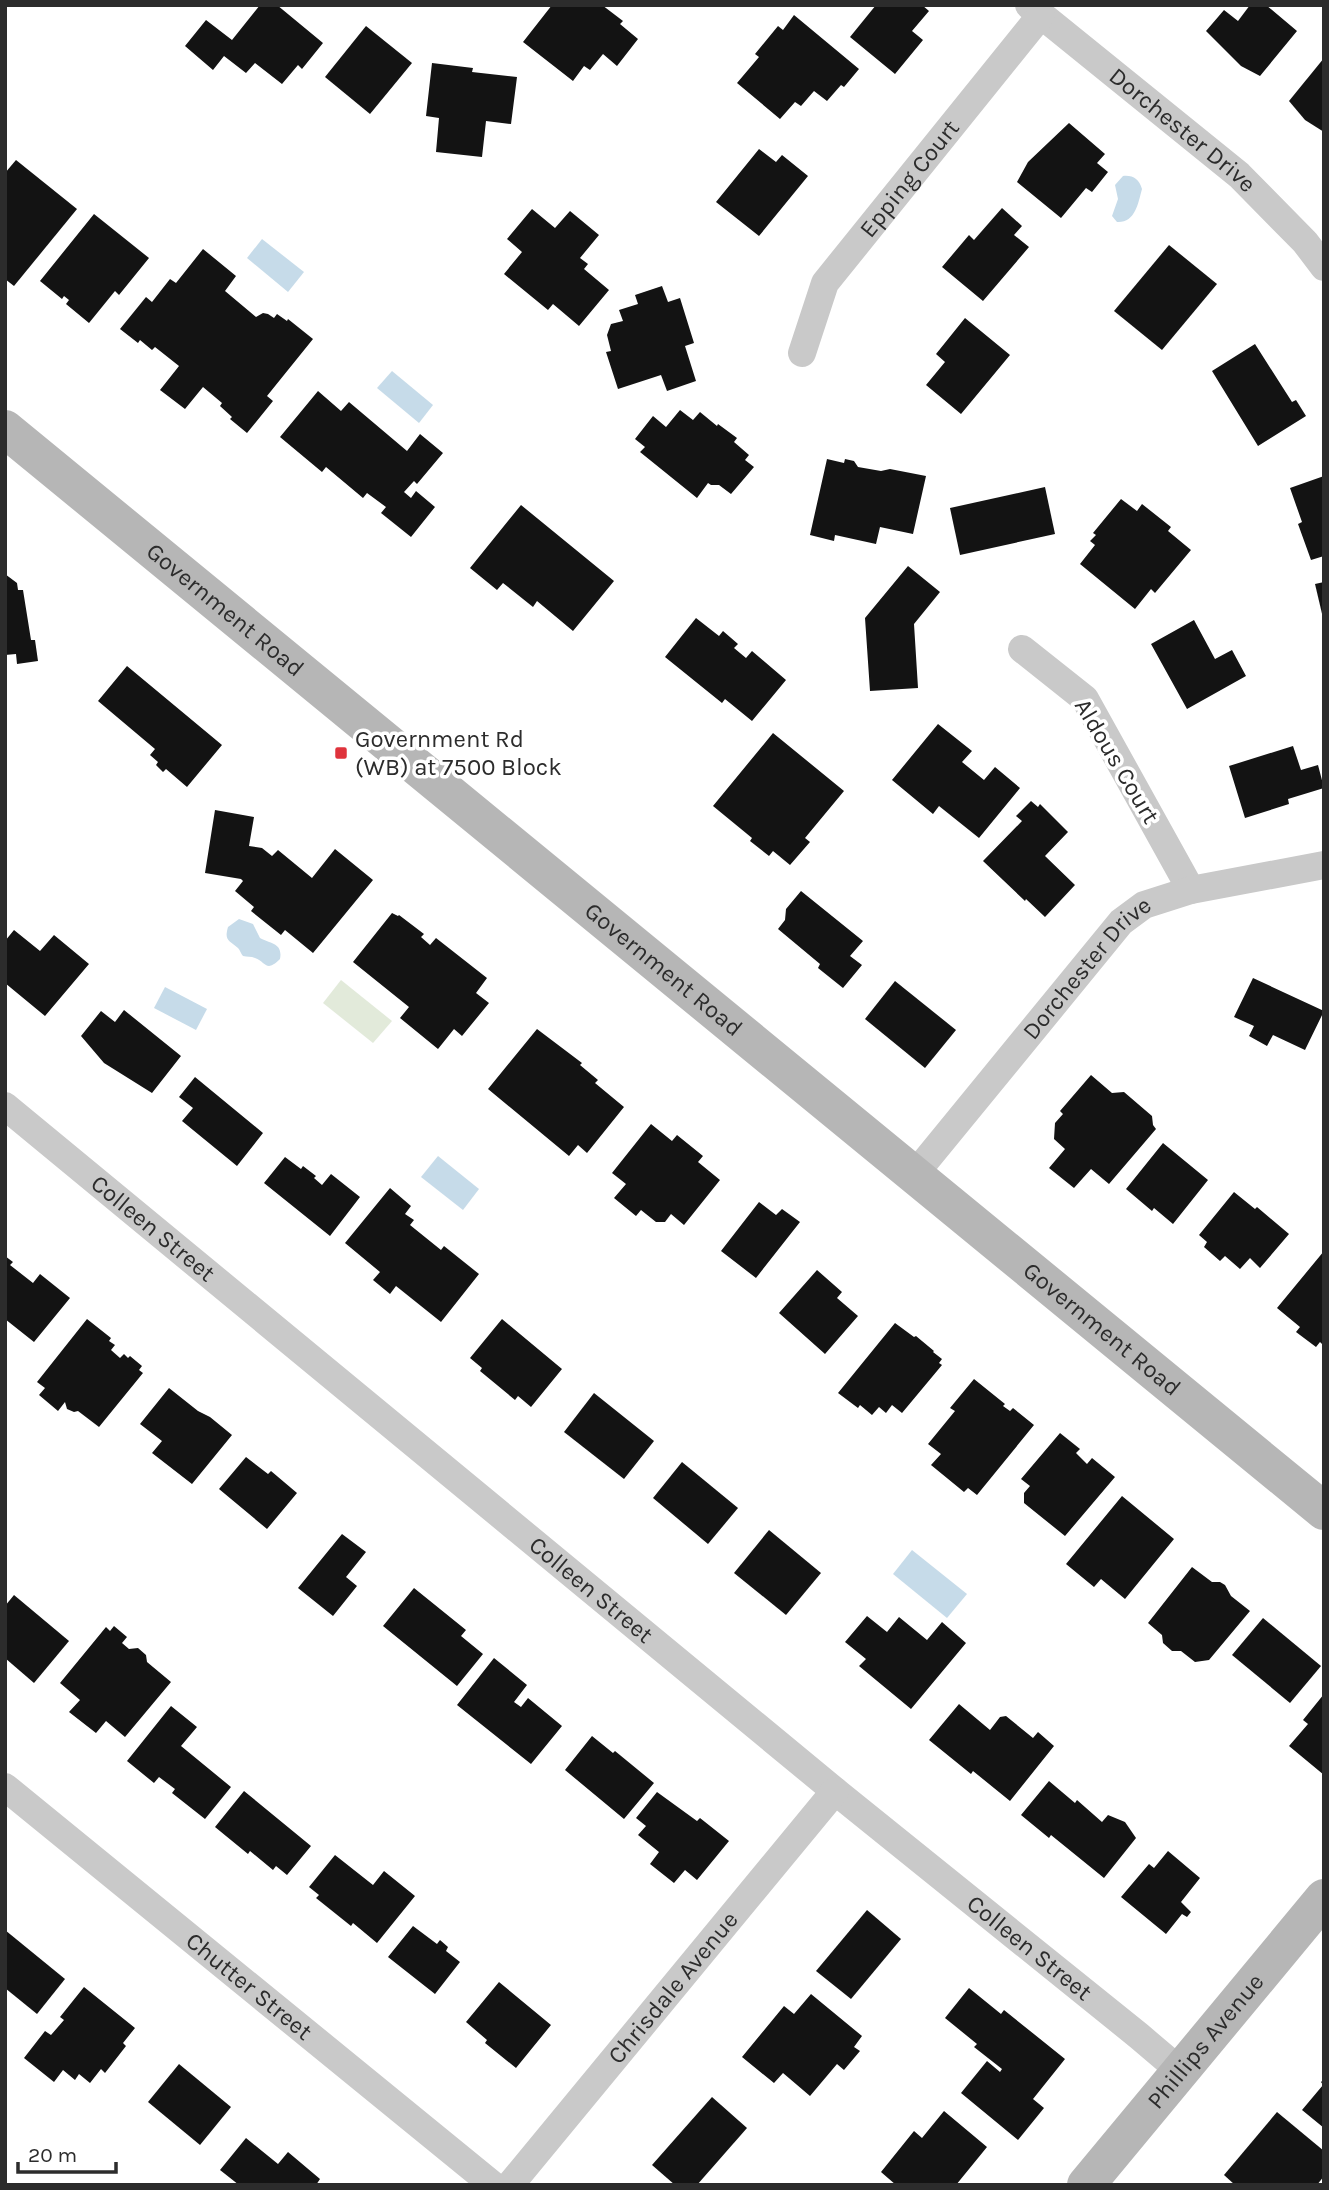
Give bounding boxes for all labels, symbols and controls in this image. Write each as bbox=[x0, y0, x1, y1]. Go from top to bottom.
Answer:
street label: Dorchester Drive bbox=[1104, 62, 1262, 198]
street label: Epping Court bbox=[854, 114, 965, 243]
street label: Government Road bbox=[141, 537, 310, 683]
street label: Aldous Court bbox=[1069, 693, 1165, 829]
place label: Government Rd (WB) at 7500 Block bbox=[355, 725, 562, 781]
marker: Government Rd (WB) at 7500 Block bbox=[333, 745, 349, 761]
street label: Dorchester Drive bbox=[1017, 891, 1156, 1045]
street label: Government Road bbox=[579, 897, 748, 1042]
street label: Colleen Street bbox=[86, 1169, 221, 1287]
street label: Government Road bbox=[1018, 1256, 1187, 1402]
street label: Colleen Street bbox=[524, 1531, 659, 1649]
street label: Colleen Street bbox=[962, 1889, 1098, 2006]
street label: Chrisdale Avenue bbox=[602, 1906, 744, 2069]
street label: Chutter Street bbox=[180, 1926, 318, 2046]
street label: Phillips Avenue bbox=[1141, 1968, 1269, 2114]
scale bar bbox=[18, 2130, 116, 2174]
text: 20 m bbox=[28, 2143, 77, 2167]

